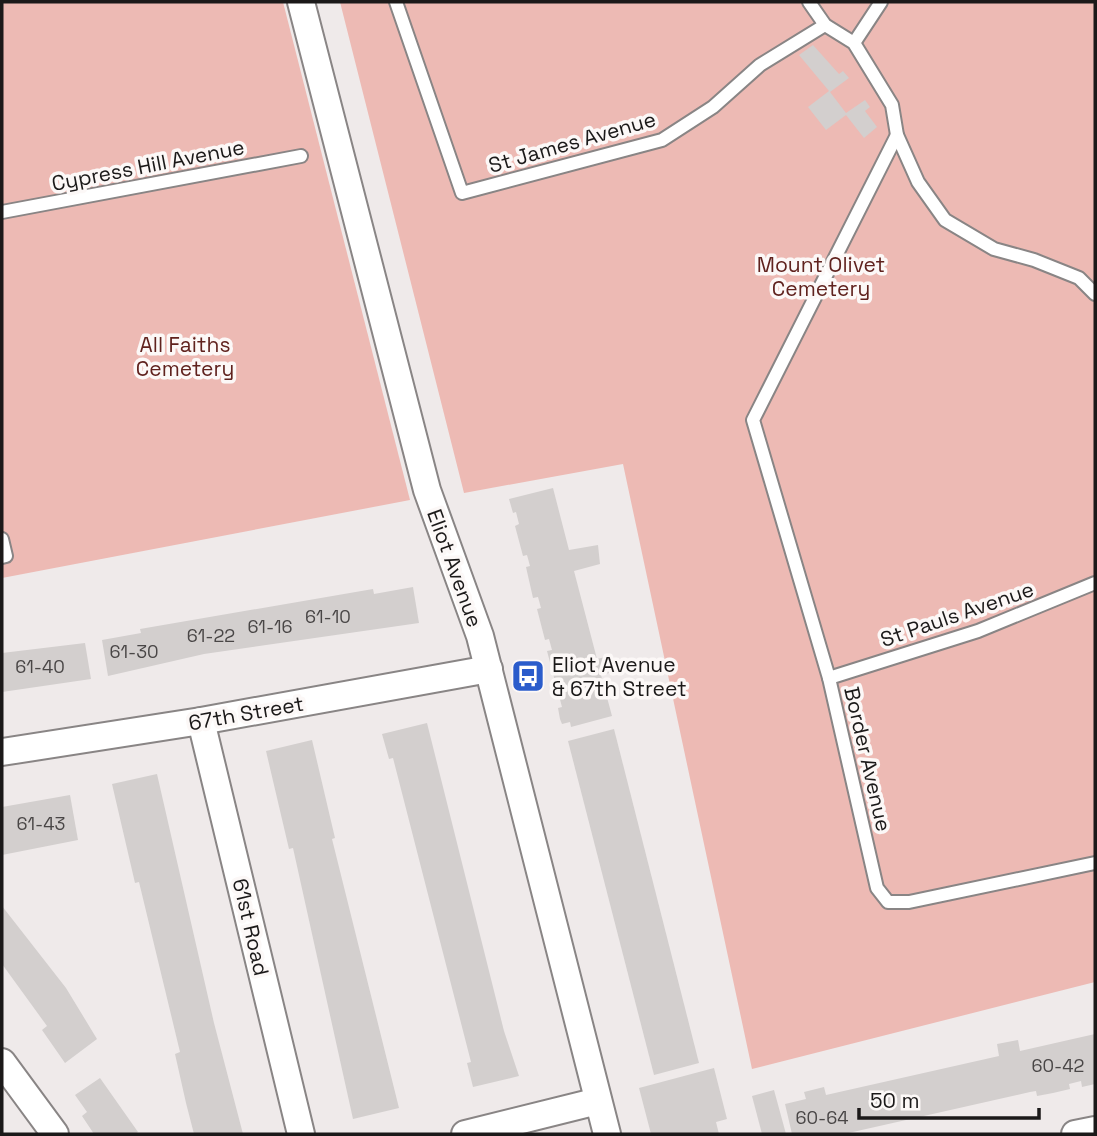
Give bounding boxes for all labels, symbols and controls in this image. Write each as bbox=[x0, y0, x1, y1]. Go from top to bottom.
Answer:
street label: St James Avenue bbox=[485, 105, 659, 179]
street label: Cypress Hill Avenue bbox=[49, 133, 247, 197]
park label: Mount Olivet Cemetery bbox=[757, 251, 885, 302]
park label: All Faiths Cemetery bbox=[136, 331, 234, 382]
street label: Eliot Avenue bbox=[421, 505, 489, 631]
street label: St Pauls Avenue bbox=[877, 575, 1037, 653]
house number: 61-10 bbox=[305, 605, 351, 628]
house number: 61-16 bbox=[247, 615, 293, 638]
house number: 61-22 bbox=[187, 624, 235, 647]
house number: 61-30 bbox=[109, 640, 159, 663]
place label: Eliot Avenue & 67th Street bbox=[552, 651, 687, 702]
house number: 61-40 bbox=[15, 655, 65, 678]
bus stop icon: Eliot Avenue & 67th Street bbox=[509, 657, 547, 695]
street label: Border Avenue bbox=[838, 684, 898, 834]
street label: 67th Street bbox=[186, 690, 306, 736]
house number: 61-43 bbox=[17, 812, 65, 835]
street label: 61st Road bbox=[227, 876, 275, 978]
house number: 60-42 bbox=[1032, 1054, 1084, 1077]
scale bar bbox=[859, 1076, 1039, 1120]
text: 50 m bbox=[870, 1087, 920, 1114]
house number: 60-64 bbox=[795, 1106, 849, 1129]

